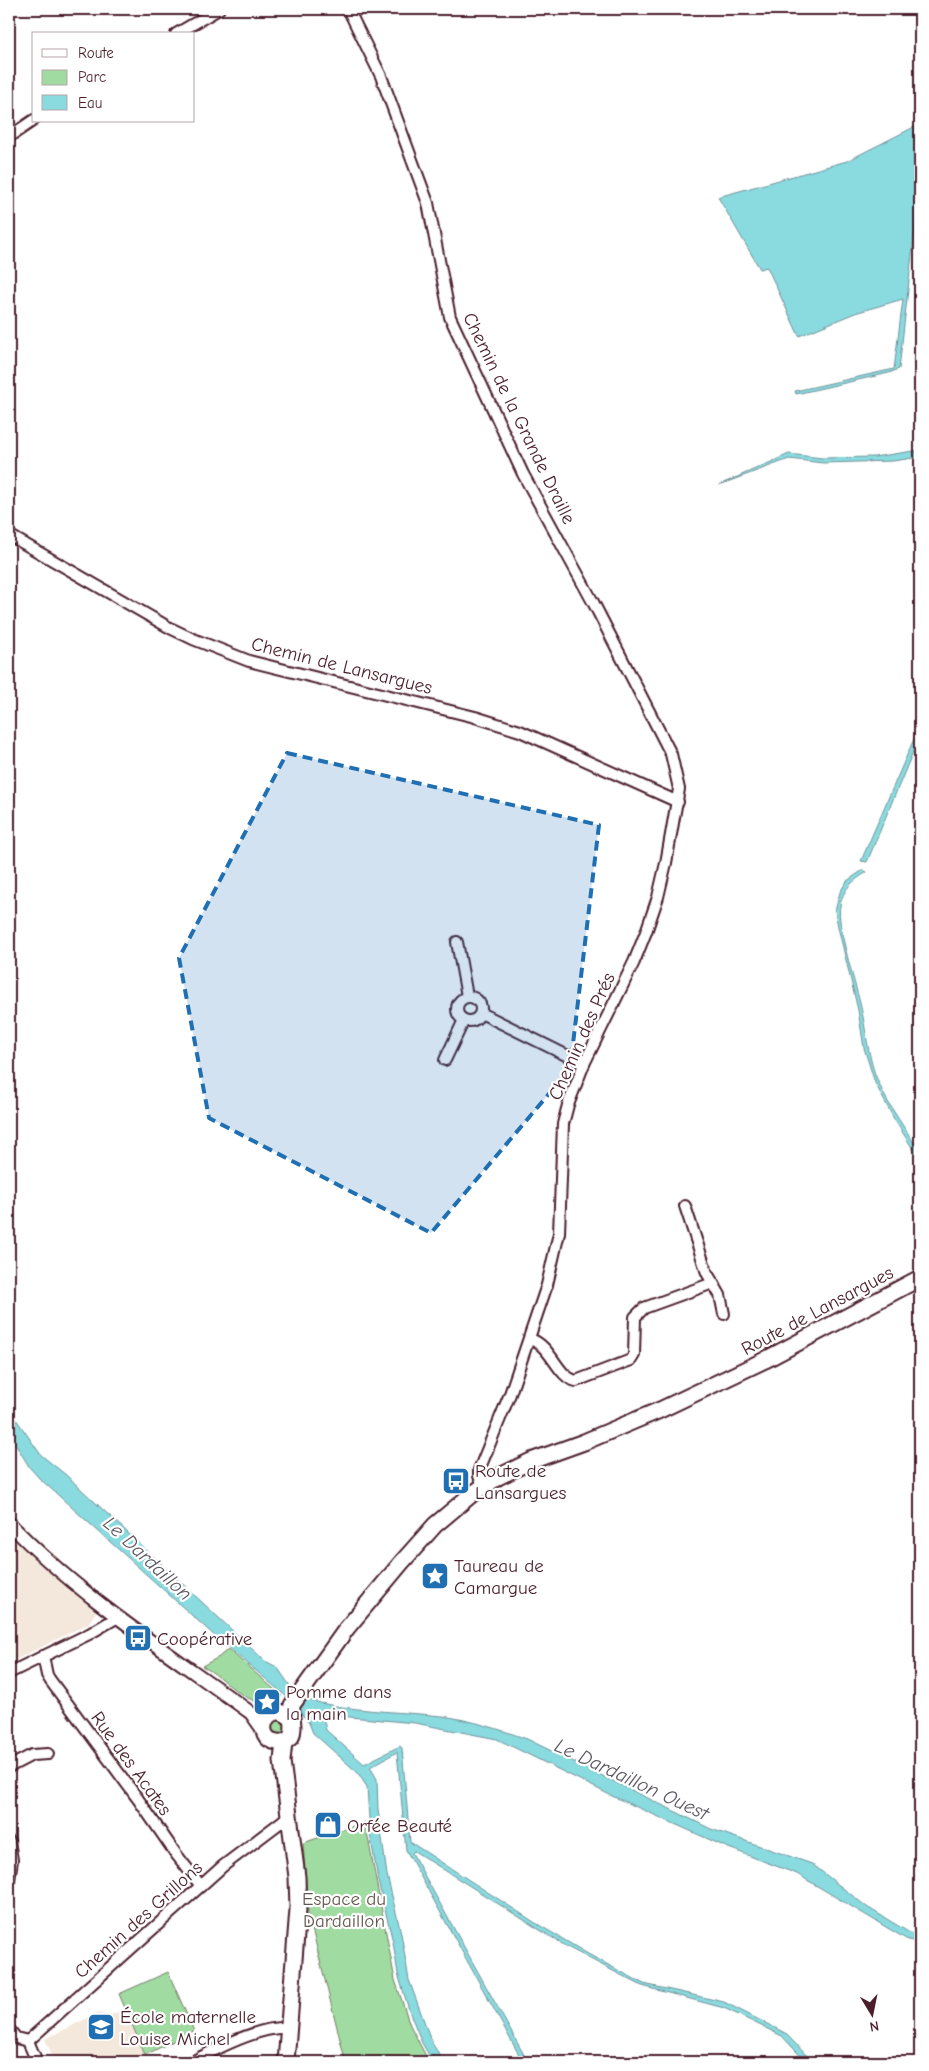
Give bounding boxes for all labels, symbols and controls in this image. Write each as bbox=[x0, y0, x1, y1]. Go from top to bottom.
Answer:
legend bbox=[32, 32, 195, 122]
text: Route bbox=[78, 44, 114, 62]
text: Parc bbox=[78, 68, 106, 86]
text: Eau bbox=[78, 94, 102, 112]
street label: Chemin de la Grande Draille bbox=[458, 309, 580, 528]
street label: Chemin de Lansargues bbox=[249, 633, 435, 699]
street label: Chemin des Prés bbox=[544, 969, 620, 1104]
street label: Route de Lansargues bbox=[738, 1261, 897, 1360]
place label: Route de Lansargues bbox=[475, 1460, 566, 1504]
bus stop icon: Route de Lansargues bbox=[441, 1466, 471, 1496]
water label: Le Dardaillon bbox=[99, 1512, 197, 1605]
place label: Taureau de Camargue bbox=[454, 1555, 544, 1599]
place icon: Taureau de Camargue bbox=[420, 1561, 450, 1591]
bus stop icon: Coopérative bbox=[123, 1623, 153, 1653]
place label: Coopérative bbox=[157, 1628, 252, 1650]
place label: Pomme dans la main bbox=[286, 1681, 392, 1725]
place icon: Pomme dans la main bbox=[252, 1687, 282, 1717]
street label: Rue des Acates bbox=[86, 1707, 176, 1820]
water label: Le Dardaillon Ouest bbox=[551, 1734, 714, 1826]
shop icon: Orfée Beauté bbox=[313, 1810, 343, 1840]
place label: Orfée Beauté bbox=[347, 1815, 452, 1837]
street label: Chemin des Grillons bbox=[70, 1857, 207, 1983]
park label: Espace du Dardaillon bbox=[302, 1888, 386, 1932]
north arrow bbox=[846, 1988, 896, 2038]
place label: École maternelle Louise Michel bbox=[120, 2006, 256, 2050]
school or university icon: École maternelle Louise Michel bbox=[86, 2012, 116, 2042]
text: N bbox=[868, 2017, 880, 2035]

